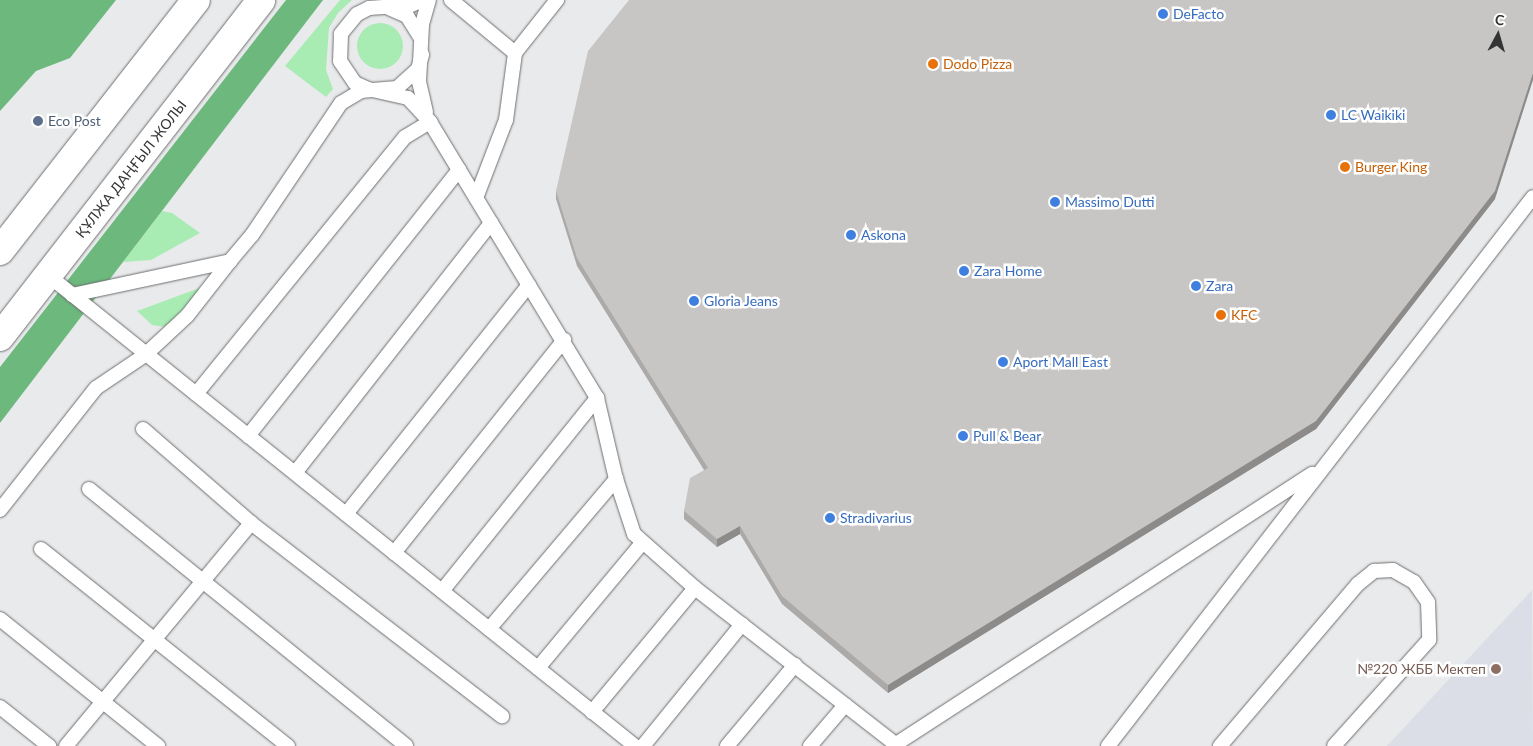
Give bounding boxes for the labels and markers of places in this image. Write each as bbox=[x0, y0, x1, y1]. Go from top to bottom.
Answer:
place label: DeFacto bbox=[1173, 6, 1224, 22]
marker: DeFacto bbox=[1157, 8, 1169, 20]
place label: Dodo Pizza bbox=[943, 56, 1012, 72]
marker: Dodo Pizza bbox=[927, 58, 939, 70]
place label: LC Waikiki bbox=[1341, 107, 1406, 123]
marker: LC Waikiki bbox=[1325, 109, 1337, 121]
place label: Eco Post bbox=[48, 113, 101, 129]
marker: Eco Post bbox=[32, 115, 44, 127]
place label: Burger King bbox=[1355, 159, 1428, 175]
marker: Burger King bbox=[1339, 161, 1351, 173]
place label: Massimo Dutti bbox=[1065, 194, 1155, 210]
marker: Massimo Dutti bbox=[1049, 196, 1061, 208]
place label: Askona bbox=[861, 227, 906, 243]
marker: Askona bbox=[845, 229, 857, 241]
place label: Zara Home bbox=[974, 263, 1042, 279]
marker: Zara Home bbox=[958, 265, 970, 277]
place label: Zara bbox=[1206, 278, 1233, 294]
marker: Zara bbox=[1190, 280, 1202, 292]
place label: Gloria Jeans bbox=[704, 293, 778, 309]
marker: Gloria Jeans bbox=[688, 295, 700, 307]
place label: KFC bbox=[1231, 307, 1257, 323]
marker: KFC bbox=[1215, 309, 1227, 321]
place label: Aport Mall East bbox=[1013, 354, 1108, 370]
marker: Aport Mall East bbox=[997, 356, 1009, 368]
place label: Pull & Bear bbox=[973, 428, 1041, 444]
marker: Pull & Bear bbox=[957, 430, 969, 442]
place label: Stradivarius bbox=[840, 510, 912, 526]
marker: Stradivarius bbox=[824, 512, 836, 524]
place label: №220 ЖББ Мектеп bbox=[1357, 661, 1486, 677]
marker: №220 ЖББ Мектеп bbox=[1490, 663, 1502, 675]

